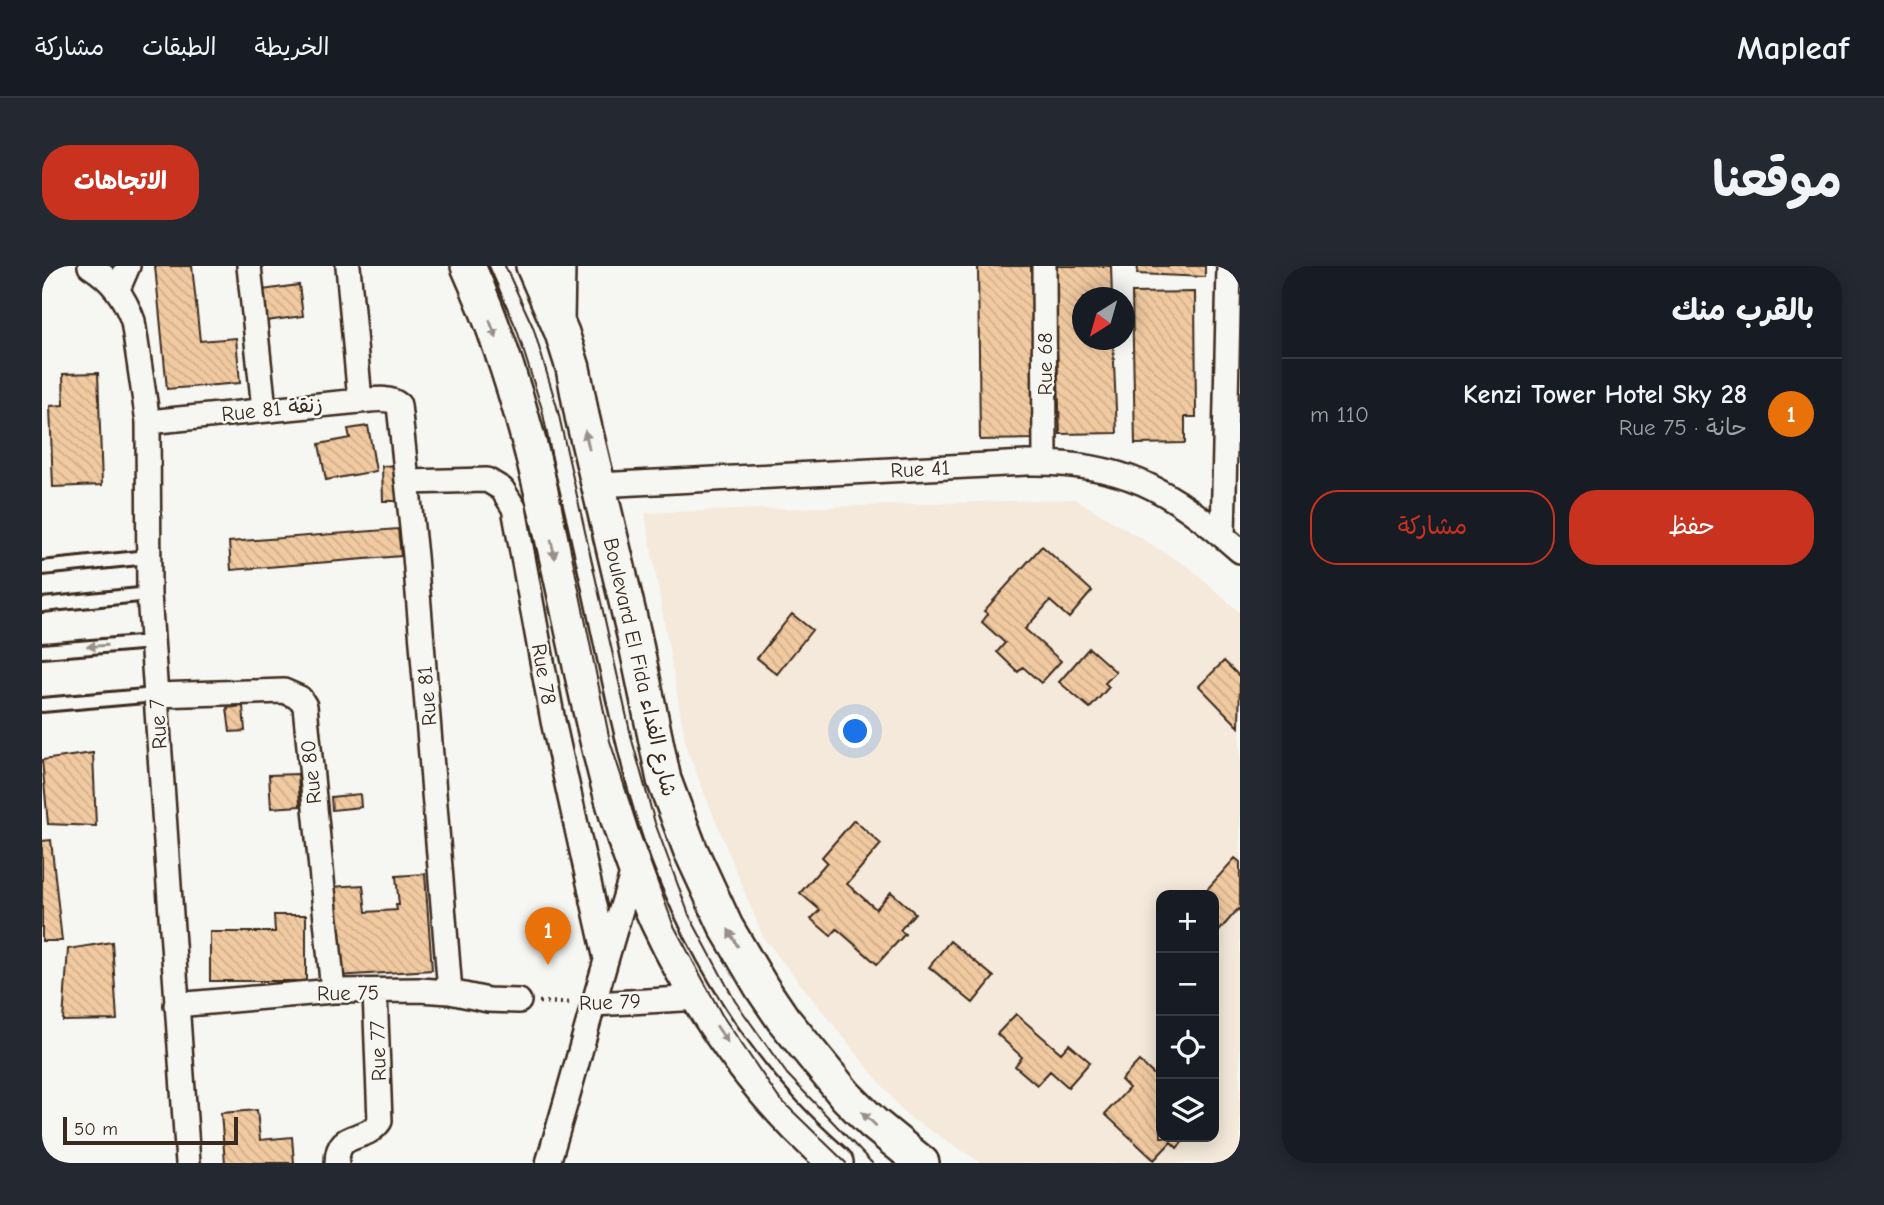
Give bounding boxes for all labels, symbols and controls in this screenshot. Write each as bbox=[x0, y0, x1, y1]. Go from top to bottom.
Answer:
text: Mapleaf bbox=[1737, 29, 1849, 67]
text: مشاركة bbox=[35, 33, 104, 61]
text: الطبقات bbox=[142, 33, 217, 61]
text: الخريطة bbox=[255, 33, 329, 61]
button: الاتجاهات bbox=[42, 145, 199, 220]
text: موقعنا bbox=[1712, 152, 1842, 208]
north arrow bbox=[1072, 287, 1135, 350]
text: بالقرب منك bbox=[1672, 293, 1814, 328]
one-way arrow bbox=[488, 319, 499, 340]
street label: Rue 68 bbox=[1033, 333, 1057, 395]
text: Kenzi Tower Hotel Sky 28 bbox=[1463, 380, 1747, 410]
street label: Rue 81 زنقة bbox=[220, 392, 324, 426]
text: 110 m bbox=[1310, 401, 1369, 428]
text: 1 bbox=[1786, 401, 1796, 428]
text: حانة · Rue 75 bbox=[1619, 414, 1747, 441]
one-way arrow bbox=[582, 429, 593, 451]
street label: Rue 41 bbox=[890, 455, 950, 483]
button: مشاركة bbox=[1310, 490, 1555, 565]
button: حفظ bbox=[1569, 490, 1814, 565]
street label: Boulevard El Fida شارع الفداء bbox=[596, 535, 681, 799]
one-way arrow bbox=[548, 538, 559, 560]
one-way arrow bbox=[86, 641, 108, 652]
street label: Rue 78 bbox=[527, 642, 561, 706]
street label: Rue 81 bbox=[412, 665, 442, 727]
street label: Rue 7 bbox=[144, 698, 172, 750]
your location bbox=[838, 714, 872, 748]
street label: Rue 80 bbox=[296, 739, 326, 805]
map controls bbox=[1156, 890, 1219, 1142]
button: + bbox=[1156, 890, 1219, 953]
pin: 1 bbox=[525, 907, 571, 965]
one-way arrow bbox=[727, 929, 739, 948]
button: − bbox=[1156, 953, 1219, 1016]
street label: Rue 75 bbox=[317, 980, 379, 1006]
street label: Rue 79 bbox=[579, 989, 641, 1015]
button: locate bbox=[1156, 1016, 1219, 1079]
street label: Rue 77 bbox=[365, 1020, 391, 1082]
one-way arrow bbox=[715, 1024, 728, 1043]
button: layers bbox=[1156, 1079, 1219, 1142]
one-way arrow bbox=[861, 1112, 878, 1128]
scale bar bbox=[63, 1114, 238, 1146]
text: 50 m bbox=[74, 1118, 118, 1140]

